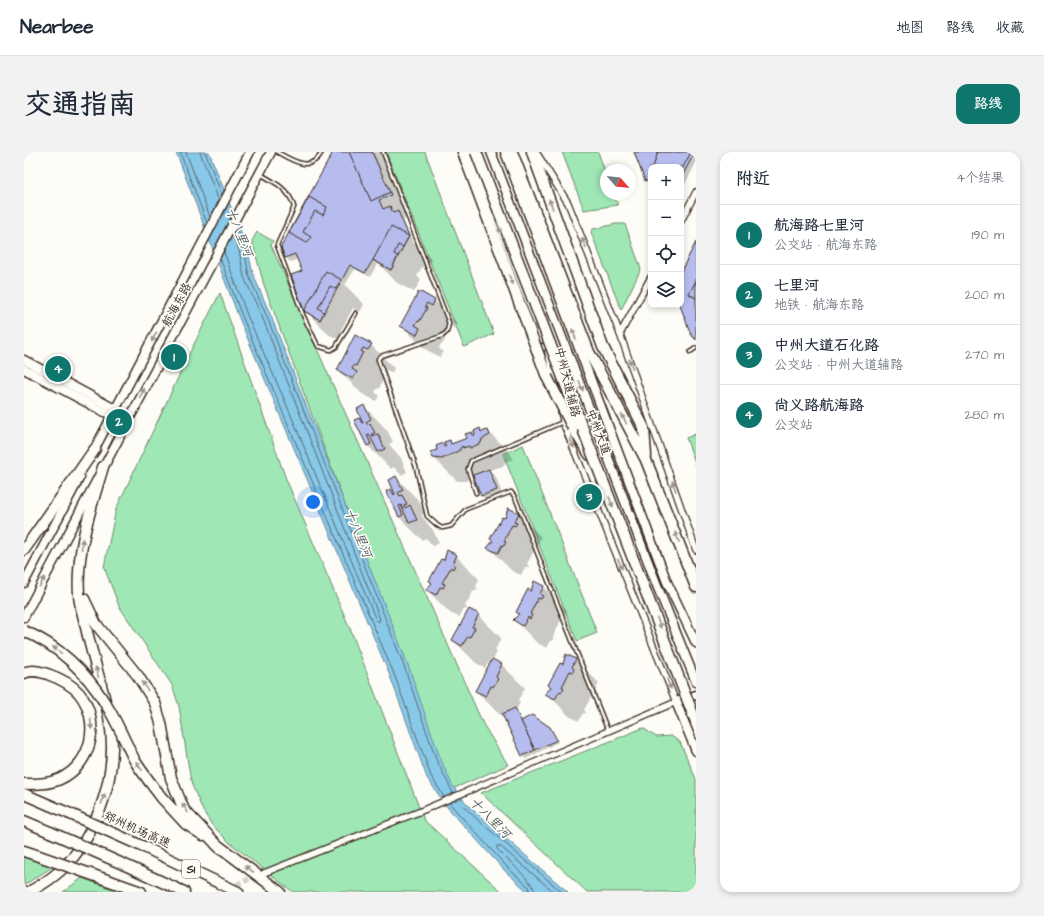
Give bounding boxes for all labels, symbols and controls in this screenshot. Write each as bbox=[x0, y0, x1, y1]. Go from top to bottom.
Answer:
text: Nearbee bbox=[20, 14, 94, 41]
text: 地图 bbox=[896, 18, 924, 38]
text: 路线 bbox=[946, 18, 974, 38]
text: 收藏 bbox=[996, 18, 1024, 38]
button: 路线 bbox=[956, 84, 1020, 124]
text: 交通指南 bbox=[24, 85, 136, 124]
north arrow bbox=[600, 164, 636, 200]
map controls bbox=[648, 164, 684, 308]
button: + bbox=[648, 164, 684, 200]
text: 附近 bbox=[736, 167, 770, 191]
text: 4个结果 bbox=[956, 169, 1004, 187]
one-way arrow bbox=[548, 198, 554, 210]
button: − bbox=[648, 200, 684, 236]
water label: 十八里河 bbox=[221, 205, 258, 261]
text: 航海路七里河 bbox=[774, 215, 864, 236]
one-way arrow bbox=[496, 222, 502, 234]
text: 1 bbox=[748, 226, 750, 244]
text: 190 m bbox=[971, 226, 1004, 244]
one-way arrow bbox=[580, 236, 586, 248]
button: locate bbox=[648, 236, 684, 272]
text: 公交站 · 航海东路 bbox=[774, 236, 877, 254]
button: layers bbox=[648, 272, 684, 308]
one-way arrow bbox=[508, 275, 514, 287]
text: 七里河 bbox=[774, 275, 819, 296]
street label: 航海东路 bbox=[158, 280, 196, 330]
text: 2 bbox=[745, 286, 753, 304]
text: 200 m bbox=[965, 286, 1004, 304]
text: 地铁 · 航海东路 bbox=[774, 296, 864, 314]
one-way arrow bbox=[570, 327, 576, 339]
one-way arrow bbox=[150, 331, 157, 343]
text: 中州大道石化路 bbox=[774, 335, 879, 356]
pin: 1 bbox=[161, 342, 187, 372]
street label: 中州大道辅路 bbox=[550, 345, 584, 419]
text: 3 bbox=[746, 346, 752, 364]
text: 270 m bbox=[965, 346, 1004, 364]
pin: 4 bbox=[45, 354, 71, 384]
text: 公交站 · 中州大道辅路 bbox=[774, 356, 903, 374]
one-way arrow bbox=[628, 357, 634, 369]
one-way arrow bbox=[579, 381, 585, 393]
one-way arrow bbox=[139, 387, 146, 399]
text: 尚义路航海路 bbox=[774, 395, 864, 416]
text: 4 bbox=[745, 406, 753, 424]
text: 280 m bbox=[965, 406, 1004, 424]
pin: 2 bbox=[106, 407, 132, 437]
street label: 中州大道 bbox=[581, 407, 615, 457]
one-way arrow bbox=[621, 413, 628, 424]
text: 公交站 bbox=[774, 416, 813, 434]
one-way arrow bbox=[569, 438, 575, 450]
one-way arrow bbox=[671, 480, 677, 492]
pin: 3 bbox=[576, 482, 602, 512]
your location bbox=[303, 492, 323, 512]
one-way arrow bbox=[609, 496, 615, 508]
water label: 十八里河 bbox=[340, 506, 377, 562]
one-way arrow bbox=[673, 531, 679, 543]
one-way arrow bbox=[79, 538, 85, 550]
one-way arrow bbox=[618, 558, 624, 570]
one-way arrow bbox=[39, 577, 45, 588]
one-way arrow bbox=[656, 617, 662, 629]
one-way arrow bbox=[52, 646, 63, 654]
one-way arrow bbox=[94, 665, 100, 677]
one-way arrow bbox=[666, 679, 672, 691]
one-way arrow bbox=[141, 681, 149, 691]
one-way arrow bbox=[87, 718, 94, 730]
one-way arrow bbox=[135, 761, 143, 772]
one-way arrow bbox=[100, 792, 106, 804]
water label: 十八里河 bbox=[465, 793, 516, 844]
one-way arrow bbox=[181, 803, 189, 814]
street label: 郑州机场高速 bbox=[101, 808, 173, 852]
road number: S1 bbox=[182, 860, 200, 878]
one-way arrow bbox=[243, 865, 254, 873]

